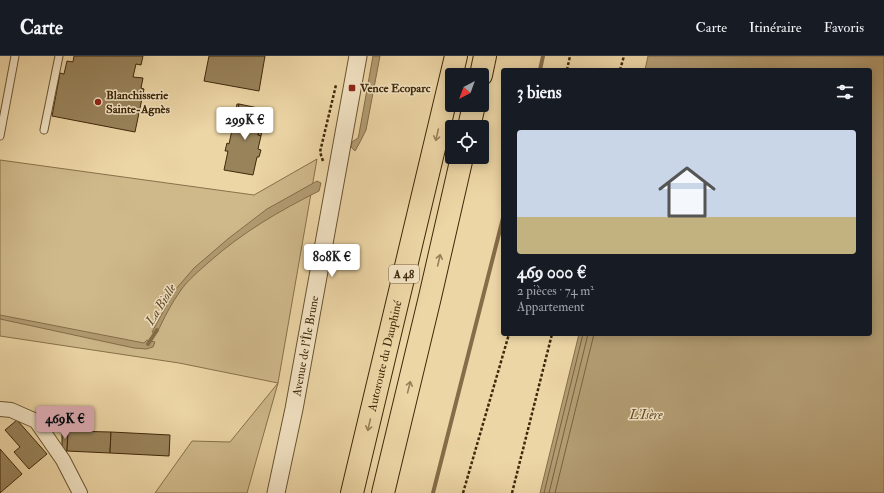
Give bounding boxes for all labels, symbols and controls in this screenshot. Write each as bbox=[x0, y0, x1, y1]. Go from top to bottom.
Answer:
text: Carte bbox=[20, 16, 63, 40]
text: Carte bbox=[696, 19, 727, 36]
text: Itinéraire bbox=[749, 19, 802, 36]
text: Favoris bbox=[824, 19, 864, 36]
north arrow bbox=[445, 68, 489, 112]
map controls bbox=[445, 68, 489, 164]
place label: Vence Ecoparc bbox=[359, 81, 431, 96]
icon: filters bbox=[834, 81, 856, 103]
text: 3 biens bbox=[517, 82, 562, 103]
marker: Vence Ecoparc bbox=[347, 83, 357, 93]
place label: Blanchisserie Sainte-Agnès bbox=[106, 88, 170, 117]
marker: Blanchisserie Sainte-Agnès bbox=[93, 97, 103, 107]
pin: 299K € bbox=[212, 107, 278, 141]
text: 299K € bbox=[225, 112, 265, 128]
button: locate bbox=[445, 120, 489, 164]
one-way arrow bbox=[433, 128, 441, 141]
icon: home bbox=[651, 156, 723, 228]
pin: 808K € bbox=[299, 244, 365, 278]
text: 808K € bbox=[313, 249, 351, 265]
one-way arrow bbox=[435, 254, 443, 267]
text: 469 000 € bbox=[517, 262, 587, 283]
road number: A 48 bbox=[389, 265, 419, 283]
water label: La Biolle bbox=[141, 280, 180, 329]
text: 2 pièces · 74 m² bbox=[517, 283, 594, 299]
street label: Avenue de l'Île Brune bbox=[289, 294, 322, 399]
street label: Autoroute du Dauphiné bbox=[364, 298, 406, 414]
text: Appartement bbox=[517, 299, 585, 315]
one-way arrow bbox=[405, 381, 413, 394]
pin: 469K € bbox=[32, 406, 98, 440]
water label: L'Isère bbox=[628, 407, 663, 423]
text: 469K € bbox=[45, 411, 85, 427]
one-way arrow bbox=[364, 418, 372, 431]

